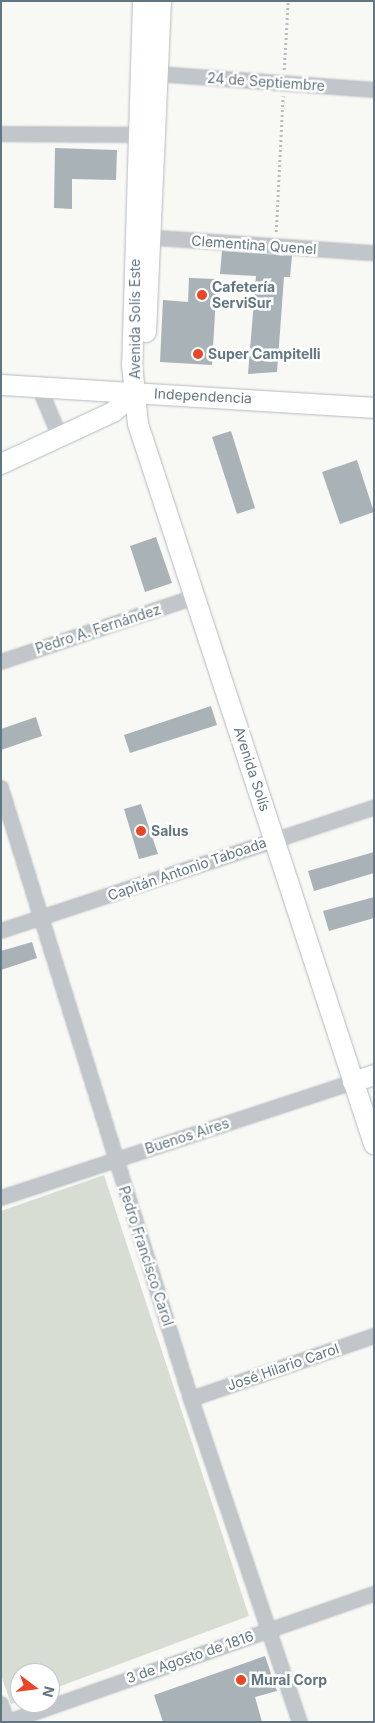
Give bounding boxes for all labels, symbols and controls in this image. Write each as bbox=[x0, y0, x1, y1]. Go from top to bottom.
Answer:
street label: 24 de Septiembre bbox=[207, 70, 325, 94]
street label: Clementina Quenel bbox=[191, 232, 317, 258]
street label: Avenida Solís Este bbox=[127, 259, 143, 379]
place label: Cafetería ServiSur bbox=[212, 279, 275, 312]
marker: Cafetería ServiSur bbox=[196, 289, 208, 301]
place label: Super Campitelli bbox=[208, 346, 321, 362]
marker: Super Campitelli bbox=[192, 348, 204, 360]
street label: Independencia bbox=[154, 385, 252, 407]
street label: Pedro A. Fernández bbox=[33, 601, 163, 657]
street label: Avenida Solís bbox=[230, 725, 274, 813]
place label: Salus bbox=[151, 823, 189, 839]
marker: Salus bbox=[135, 825, 147, 837]
street label: Capitán Antonio Taboada bbox=[105, 834, 269, 904]
street label: Buenos Aires bbox=[143, 1115, 231, 1157]
street label: Pedro Francisco Carol bbox=[115, 1184, 177, 1328]
street label: José Hilario Carol bbox=[225, 1340, 341, 1394]
street label: 3 de Agosto de 1816 bbox=[124, 1627, 256, 1687]
north arrow bbox=[10, 1663, 60, 1713]
place label: Mural Corp bbox=[251, 1672, 327, 1688]
marker: Mural Corp bbox=[235, 1674, 247, 1686]
text: N bbox=[39, 1684, 59, 1699]

